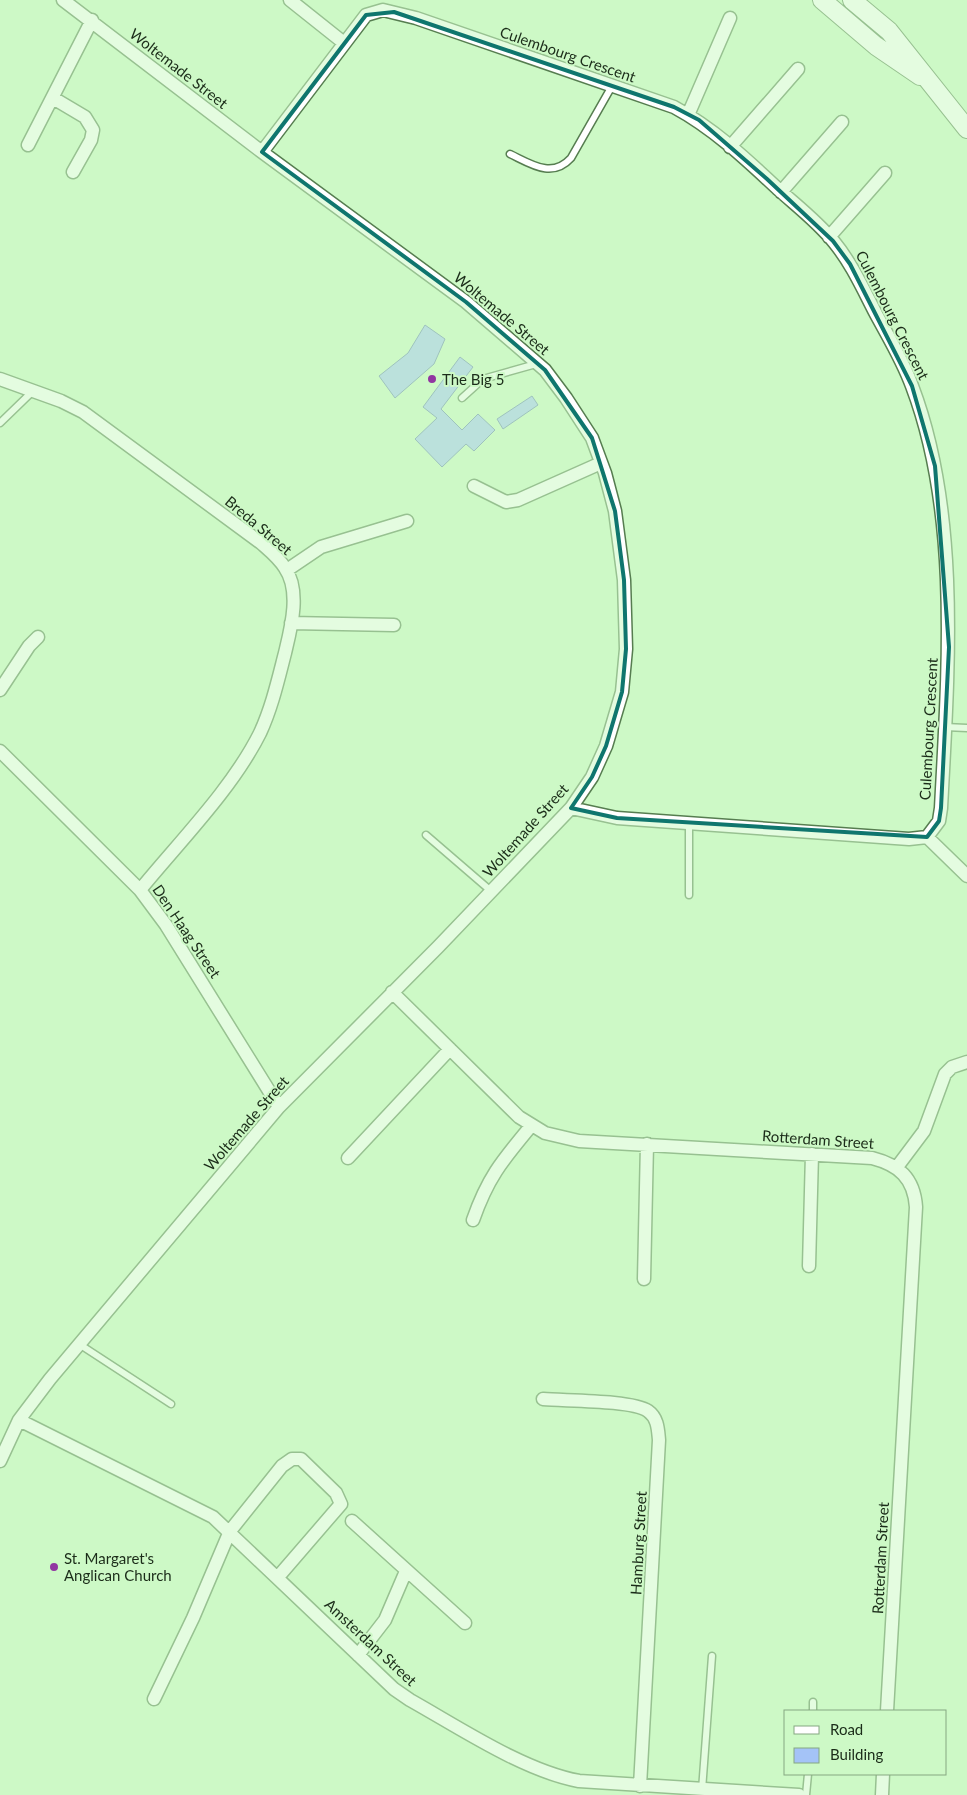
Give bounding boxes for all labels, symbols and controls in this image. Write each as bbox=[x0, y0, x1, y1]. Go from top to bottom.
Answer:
street label: Culembourg Crescent bbox=[498, 22, 639, 86]
street label: Woltemade Street bbox=[126, 24, 232, 112]
street label: Culembourg Crescent bbox=[853, 247, 934, 383]
street label: Woltemade Street bbox=[450, 268, 554, 359]
place label: The Big 5 bbox=[442, 370, 504, 388]
marker: The Big 5 bbox=[426, 373, 438, 385]
street label: Breda Street bbox=[222, 492, 297, 559]
street label: Culembourg Crescent bbox=[915, 657, 941, 801]
street label: Woltemade Street bbox=[478, 779, 572, 880]
street label: Den Haag Street bbox=[149, 881, 225, 982]
street label: Woltemade Street bbox=[200, 1072, 292, 1174]
street label: Rotterdam Street bbox=[761, 1126, 875, 1152]
street label: Hamburg Street bbox=[626, 1490, 650, 1596]
street label: Rotterdam Street bbox=[868, 1501, 892, 1614]
place label: St. Margaret's Anglican Church bbox=[64, 1549, 172, 1584]
marker: St. Margaret's Anglican Church bbox=[48, 1561, 60, 1573]
street label: Amsterdam Street bbox=[321, 1595, 421, 1690]
legend bbox=[784, 1710, 947, 1775]
text: Road bbox=[830, 1720, 863, 1738]
text: Building bbox=[830, 1745, 883, 1763]

